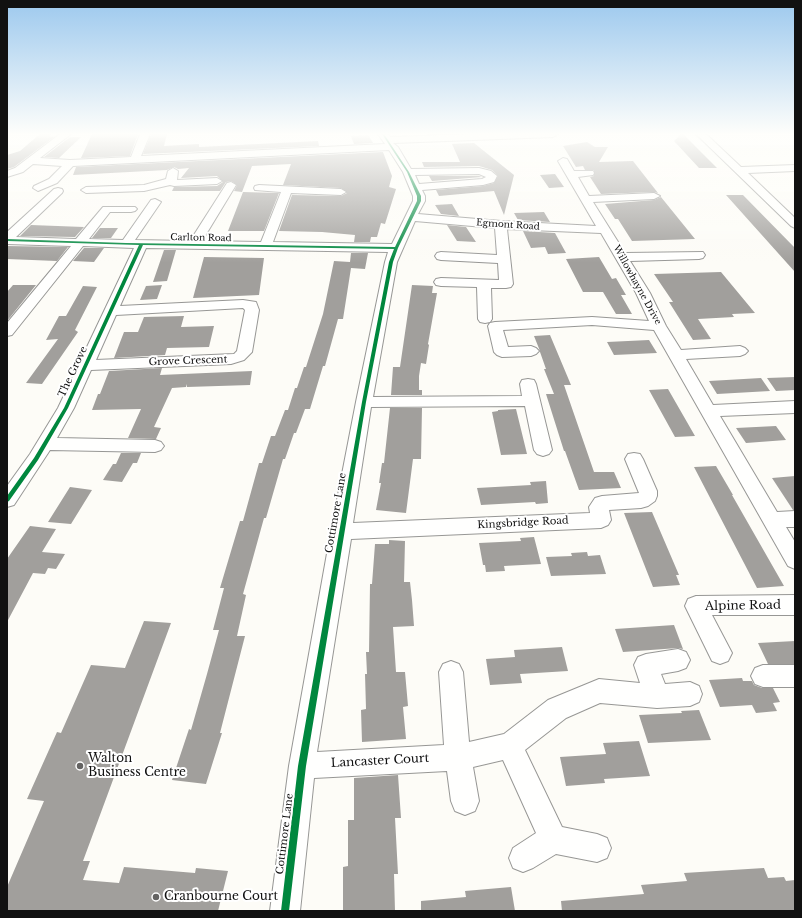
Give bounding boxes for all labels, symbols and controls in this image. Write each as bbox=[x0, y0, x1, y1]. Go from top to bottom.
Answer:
street label: Egmont Road bbox=[476, 217, 540, 233]
street label: Carlton Road bbox=[170, 232, 232, 244]
street label: Willowhayne Drive bbox=[611, 243, 663, 327]
street label: The Grove bbox=[56, 345, 90, 399]
street label: Grove Crescent bbox=[148, 354, 228, 368]
street label: Cottimore Lane bbox=[323, 472, 349, 554]
street label: Kingsbridge Road bbox=[477, 515, 569, 531]
street label: Alpine Road bbox=[705, 598, 781, 614]
street label: Lancaster Court bbox=[330, 751, 430, 771]
place label: Walton Business Centre bbox=[88, 752, 186, 780]
marker: Walton Business Centre bbox=[75, 761, 85, 771]
street label: Cottimore Lane bbox=[274, 793, 296, 875]
place label: Cranbourne Court bbox=[164, 890, 278, 904]
marker: Cranbourne Court bbox=[151, 892, 161, 902]

